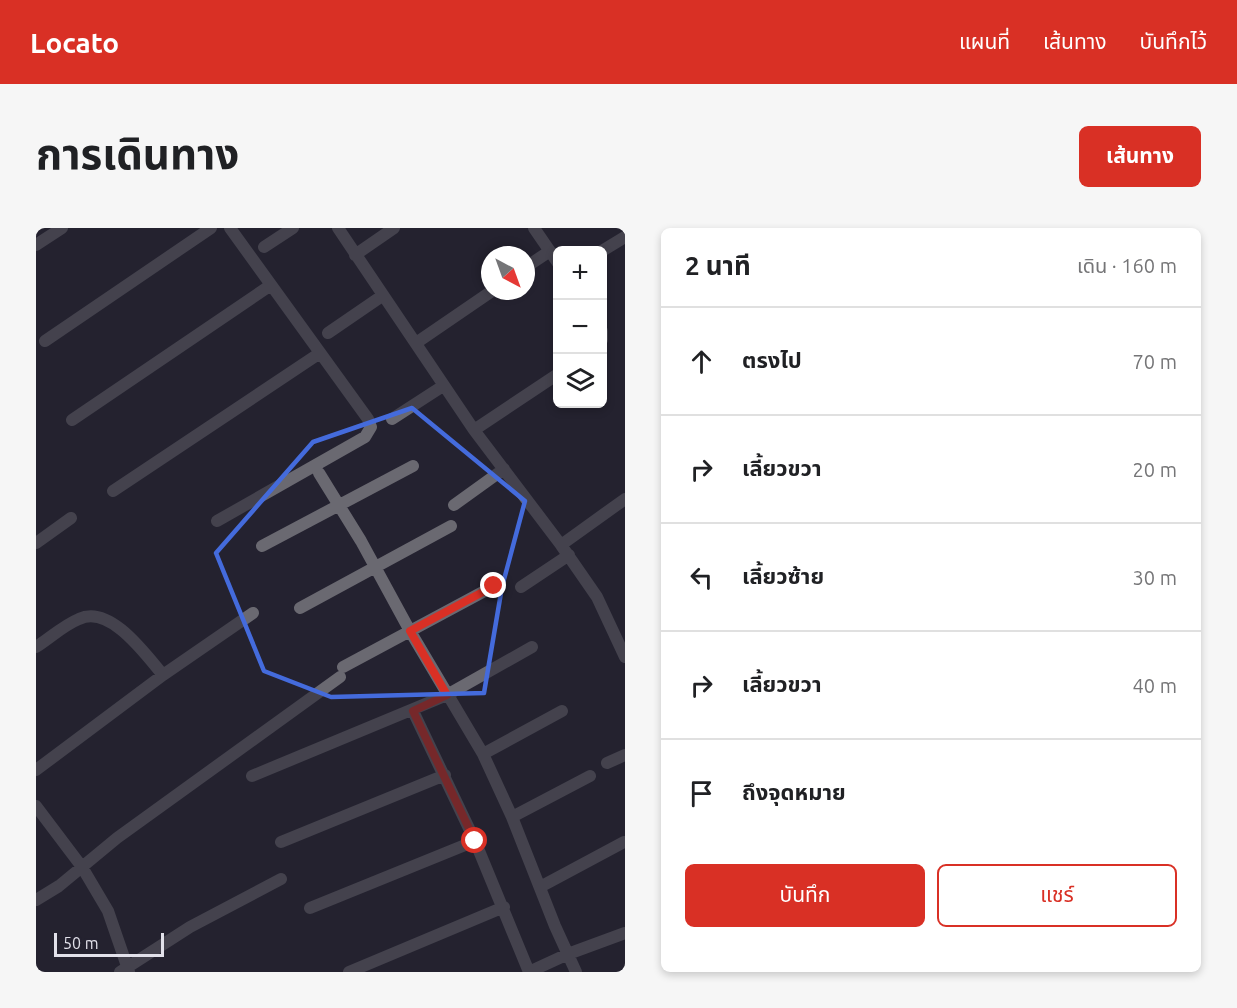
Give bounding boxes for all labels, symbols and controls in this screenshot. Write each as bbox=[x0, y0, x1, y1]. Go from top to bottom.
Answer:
text: Locato bbox=[30, 27, 119, 58]
text: แผนที่ bbox=[959, 29, 1010, 53]
text: เส้นทาง bbox=[1043, 29, 1107, 53]
text: บันทึกไว้ bbox=[1140, 29, 1207, 53]
button: เส้นทาง bbox=[1079, 126, 1201, 187]
text: การเดินทาง bbox=[36, 130, 239, 177]
north arrow bbox=[481, 246, 535, 300]
map controls bbox=[553, 246, 607, 408]
button: + bbox=[553, 246, 607, 300]
text: 2 นาที bbox=[685, 251, 751, 280]
text: เดิน · 160 m bbox=[1077, 254, 1177, 277]
button: − bbox=[553, 300, 607, 354]
icon: ahead bbox=[685, 345, 718, 378]
text: ตรงไป bbox=[742, 347, 802, 372]
text: 70 m bbox=[1133, 350, 1177, 373]
button: layers bbox=[553, 354, 607, 408]
icon: right bbox=[685, 453, 718, 486]
text: เลี้ยวขวา bbox=[742, 455, 822, 480]
text: 20 m bbox=[1133, 458, 1177, 481]
icon: left bbox=[685, 561, 718, 594]
text: เลี้ยวซ้าย bbox=[742, 563, 824, 588]
text: 30 m bbox=[1133, 566, 1177, 589]
route end bbox=[480, 572, 506, 598]
icon: right bbox=[685, 669, 718, 702]
text: เลี้ยวขวา bbox=[742, 671, 822, 696]
text: 40 m bbox=[1133, 674, 1177, 697]
icon: arrive bbox=[685, 777, 718, 810]
text: ถึงจุดหมาย bbox=[742, 779, 846, 804]
route start bbox=[461, 827, 487, 853]
button: บันทึก bbox=[685, 864, 925, 927]
button: แชร์ bbox=[937, 864, 1177, 927]
scale bar bbox=[54, 930, 164, 958]
text: 50 m bbox=[63, 934, 99, 952]

